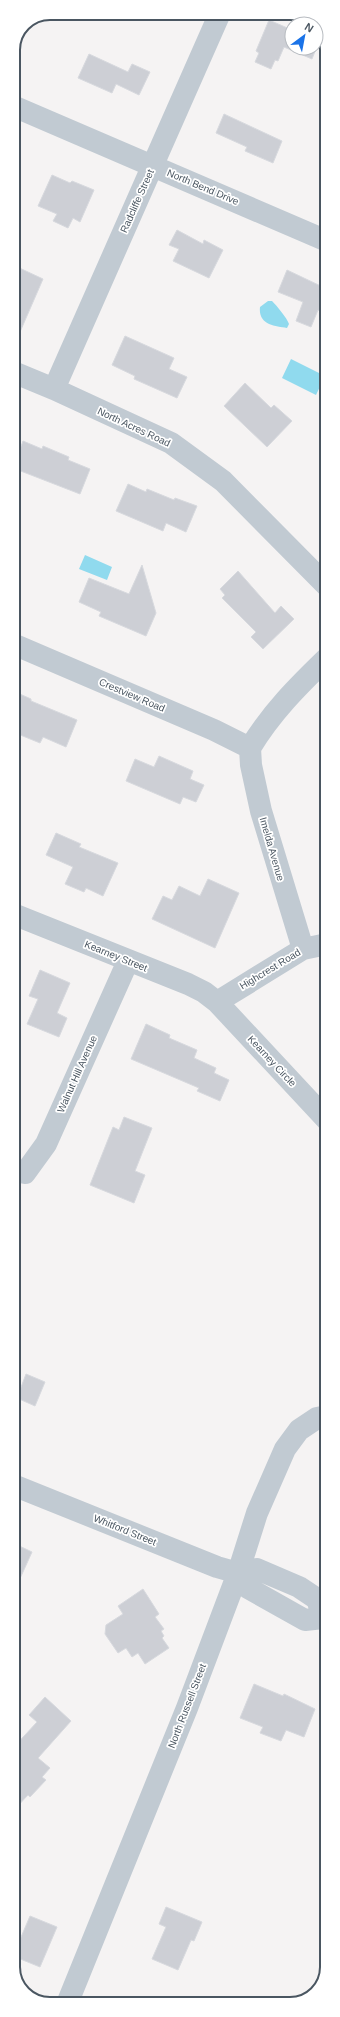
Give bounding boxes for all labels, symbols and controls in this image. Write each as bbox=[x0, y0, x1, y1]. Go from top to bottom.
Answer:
north arrow bbox=[284, 16, 324, 56]
text: N bbox=[303, 20, 316, 35]
street label: Radcliffe Street bbox=[118, 167, 156, 234]
street label: North Bend Drive bbox=[166, 167, 241, 207]
street label: North Acres Road bbox=[96, 405, 172, 449]
street label: Crestview Road bbox=[97, 676, 167, 714]
street label: Imelda Avenue bbox=[258, 816, 286, 883]
street label: Kearney Street bbox=[83, 938, 149, 974]
street label: Highcrest Road bbox=[238, 947, 302, 991]
street label: Walnut Hill Avenue bbox=[55, 1033, 99, 1114]
street label: Kearney Circle bbox=[246, 1033, 299, 1089]
street label: Whitford Street bbox=[92, 1512, 158, 1548]
street label: North Russell Street bbox=[166, 1662, 208, 1750]

